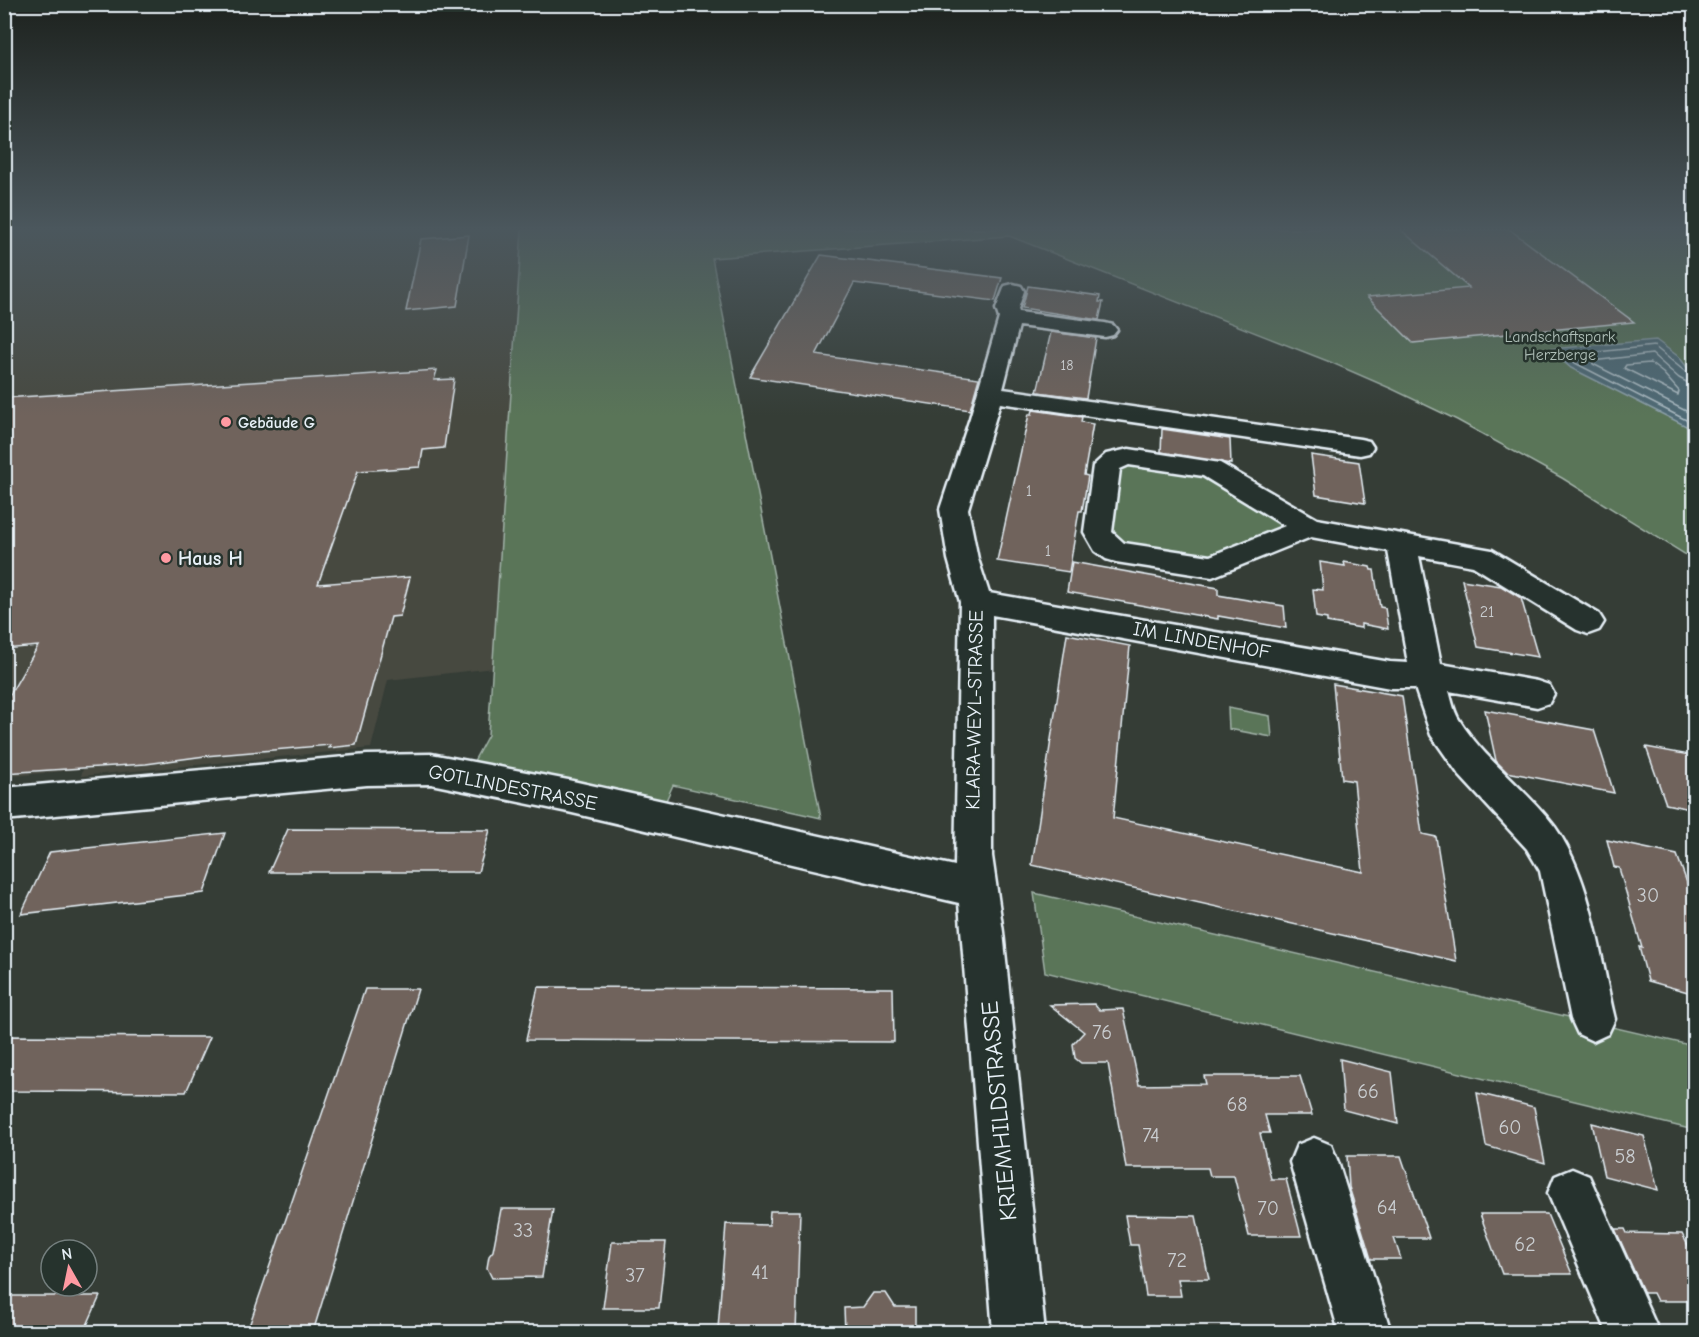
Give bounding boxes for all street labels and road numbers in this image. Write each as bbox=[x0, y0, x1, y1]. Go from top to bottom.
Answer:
street label: KLARA-WEYL-STRASSE bbox=[961, 610, 988, 810]
street label: IM LINDENHOF bbox=[1131, 617, 1273, 664]
street label: GOTLINDESTRASSE bbox=[427, 760, 599, 815]
street label: KRIEMHILDSTRASSE bbox=[975, 1000, 1023, 1222]

